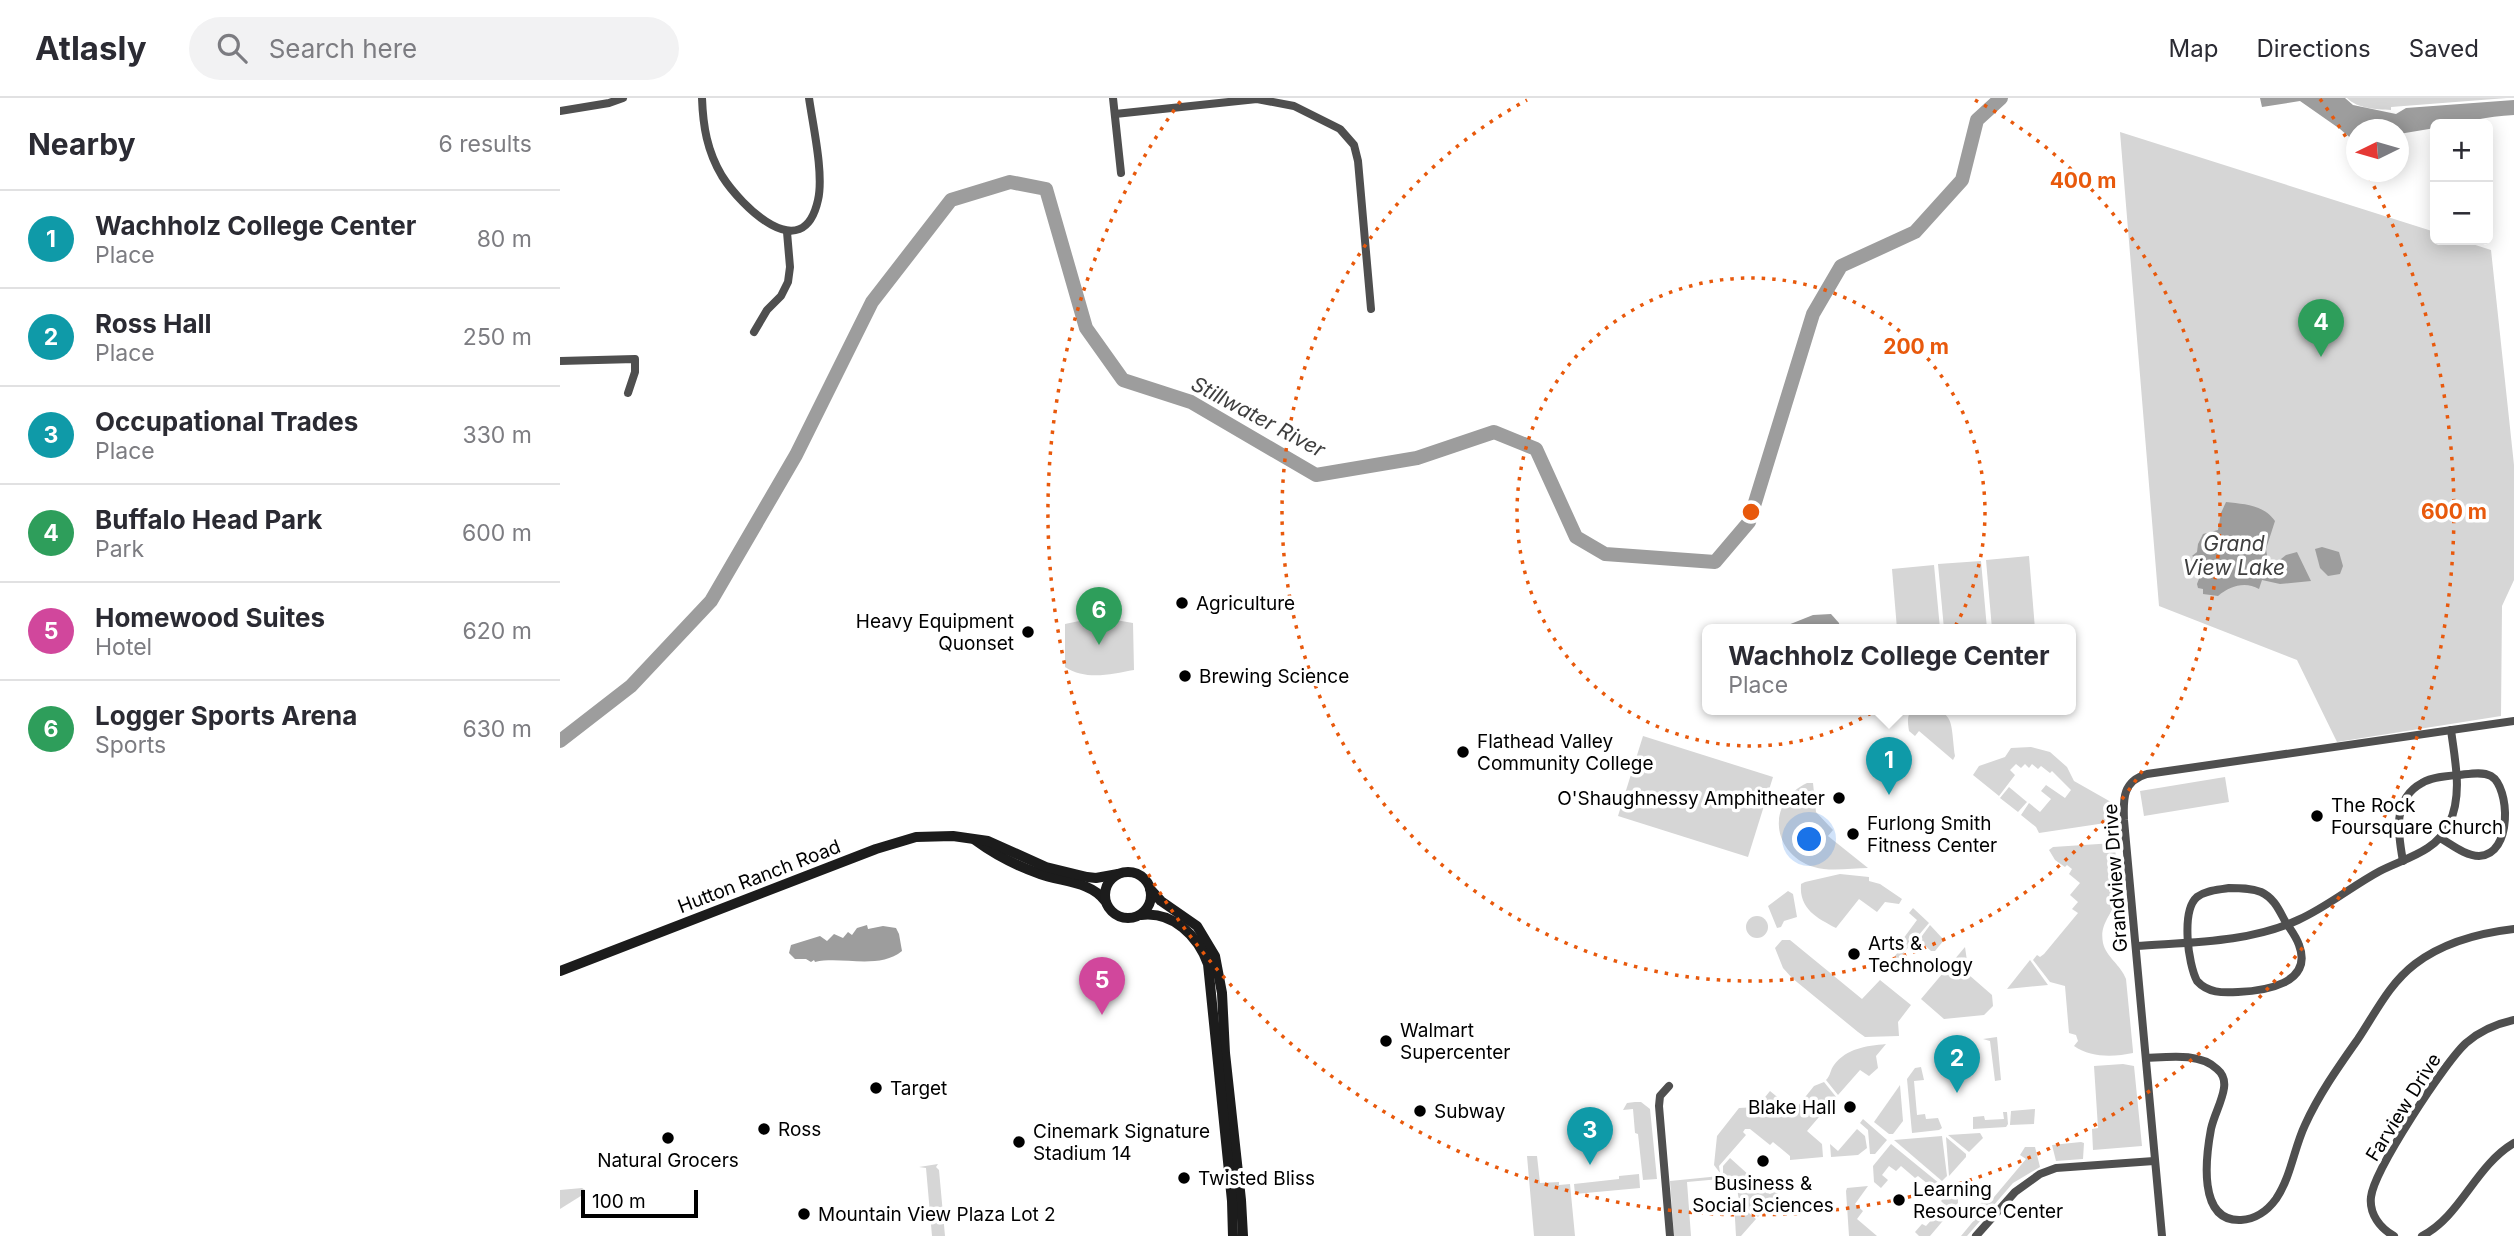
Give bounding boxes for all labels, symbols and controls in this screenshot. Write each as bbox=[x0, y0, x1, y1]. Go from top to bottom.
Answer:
search box bbox=[189, 17, 679, 80]
text: Atlasly bbox=[35, 28, 147, 68]
icon: search bbox=[213, 29, 251, 67]
text: Search here bbox=[269, 33, 417, 64]
text: Map bbox=[2169, 34, 2218, 63]
text: Directions bbox=[2256, 34, 2371, 63]
text: Saved bbox=[2409, 34, 2479, 63]
north arrow bbox=[2346, 119, 2409, 182]
map controls bbox=[2430, 119, 2493, 245]
button: + bbox=[2430, 119, 2493, 182]
text: Nearby bbox=[28, 126, 136, 162]
text: 6 results bbox=[438, 130, 532, 158]
text: 400 m bbox=[2050, 168, 2116, 193]
button: − bbox=[2430, 182, 2493, 245]
text: Wachholz College Center bbox=[95, 210, 416, 241]
text: 1 bbox=[46, 225, 56, 253]
text: 80 m bbox=[477, 225, 532, 253]
text: Place bbox=[95, 241, 155, 269]
pin: 4 bbox=[2298, 299, 2344, 357]
text: Ross Hall bbox=[95, 308, 212, 339]
text: 2 bbox=[44, 323, 58, 351]
text: 250 m bbox=[463, 323, 532, 351]
text: 200 m bbox=[1883, 334, 1949, 359]
text: Place bbox=[95, 339, 155, 367]
water label: Stillwater River bbox=[1187, 371, 1330, 463]
text: Occupational Trades bbox=[95, 406, 358, 437]
text: 3 bbox=[44, 421, 58, 449]
text: 330 m bbox=[462, 421, 532, 449]
text: Place bbox=[95, 437, 155, 465]
text: 600 m bbox=[2421, 499, 2487, 524]
centre of rings bbox=[1739, 500, 1763, 524]
text: Buffalo Head Park bbox=[95, 504, 322, 535]
text: 4 bbox=[43, 519, 59, 547]
text: 600 m bbox=[462, 519, 532, 547]
water label: Grand View Lake bbox=[2183, 531, 2285, 580]
text: Park bbox=[95, 535, 144, 563]
pin: 6 bbox=[1076, 587, 1122, 645]
place label: Agriculture bbox=[1196, 592, 1295, 615]
marker: Agriculture bbox=[1174, 595, 1190, 611]
text: Homewood Suites bbox=[95, 602, 325, 633]
place label: Heavy Equipment Quonset bbox=[856, 610, 1014, 655]
text: 5 bbox=[44, 617, 58, 645]
text: 620 m bbox=[463, 617, 532, 645]
marker: Heavy Equipment Quonset bbox=[1020, 624, 1036, 640]
popup bbox=[1702, 624, 2076, 715]
text: Hotel bbox=[95, 633, 152, 661]
text: Wachholz College Center bbox=[1728, 640, 2050, 671]
place label: Brewing Science bbox=[1199, 665, 1349, 688]
marker: Brewing Science bbox=[1177, 668, 1193, 684]
text: Place bbox=[1728, 671, 1788, 699]
text: Logger Sports Arena bbox=[95, 700, 357, 731]
text: 6 bbox=[44, 715, 58, 743]
text: 630 m bbox=[462, 715, 532, 743]
place label: Flathead Valley Community College bbox=[1477, 730, 1654, 775]
text: Sports bbox=[95, 731, 166, 759]
pin: 1 bbox=[1866, 737, 1912, 795]
marker: Flathead Valley Community College bbox=[1455, 744, 1471, 760]
place label: O'Shaughnessy Amphitheater bbox=[1557, 787, 1825, 810]
marker: O'Shaughnessy Amphitheater bbox=[1831, 790, 1847, 806]
place label: The Rock Foursquare Church bbox=[2331, 794, 2503, 839]
street label: Grandview Drive bbox=[2099, 803, 2132, 953]
marker: The Rock Foursquare Church bbox=[2309, 808, 2325, 824]
place label: Furlong Smith Fitness Center bbox=[1867, 812, 1997, 857]
your location bbox=[1792, 822, 1826, 856]
marker: Furlong Smith Fitness Center bbox=[1845, 826, 1861, 842]
street label: Hutton Ranch Road bbox=[675, 835, 844, 918]
place label: Arts & Technology bbox=[1868, 932, 1973, 977]
marker: Arts & Technology bbox=[1846, 946, 1862, 962]
pin: 5 bbox=[1079, 957, 1125, 1015]
place label: Walmart Supercenter bbox=[1400, 1019, 1510, 1064]
marker: Walmart Supercenter bbox=[1378, 1033, 1394, 1049]
pin: 2 bbox=[1934, 1035, 1980, 1093]
street label: Farview Drive bbox=[2361, 1049, 2446, 1165]
place label: Target bbox=[890, 1077, 947, 1100]
marker: Target bbox=[868, 1080, 884, 1096]
place label: Blake Hall bbox=[1748, 1096, 1836, 1119]
marker: Blake Hall bbox=[1842, 1099, 1858, 1115]
place label: Subway bbox=[1434, 1100, 1506, 1123]
marker: Subway bbox=[1412, 1103, 1428, 1119]
pin: 3 bbox=[1567, 1107, 1613, 1165]
place label: Ross bbox=[778, 1118, 821, 1141]
place label: Cinemark Signature Stadium 14 bbox=[1033, 1120, 1210, 1165]
marker: Ross bbox=[756, 1121, 772, 1137]
marker: Natural Grocers bbox=[660, 1130, 676, 1146]
marker: Cinemark Signature Stadium 14 bbox=[1011, 1134, 1027, 1150]
place label: Natural Grocers bbox=[597, 1149, 739, 1172]
marker: Business & Social Sciences bbox=[1755, 1153, 1771, 1169]
place label: Twisted Bliss bbox=[1198, 1167, 1315, 1190]
marker: Twisted Bliss bbox=[1176, 1170, 1192, 1186]
place label: Business & Social Sciences bbox=[1692, 1172, 1834, 1217]
place label: Learning Resource Center bbox=[1913, 1178, 2063, 1223]
scale bar bbox=[581, 1187, 698, 1219]
text: 100 m bbox=[592, 1190, 646, 1213]
marker: Learning Resource Center bbox=[1891, 1192, 1907, 1208]
place label: Mountain View Plaza Lot 2 bbox=[818, 1203, 1056, 1226]
marker: Mountain View Plaza Lot 2 bbox=[796, 1206, 812, 1222]

